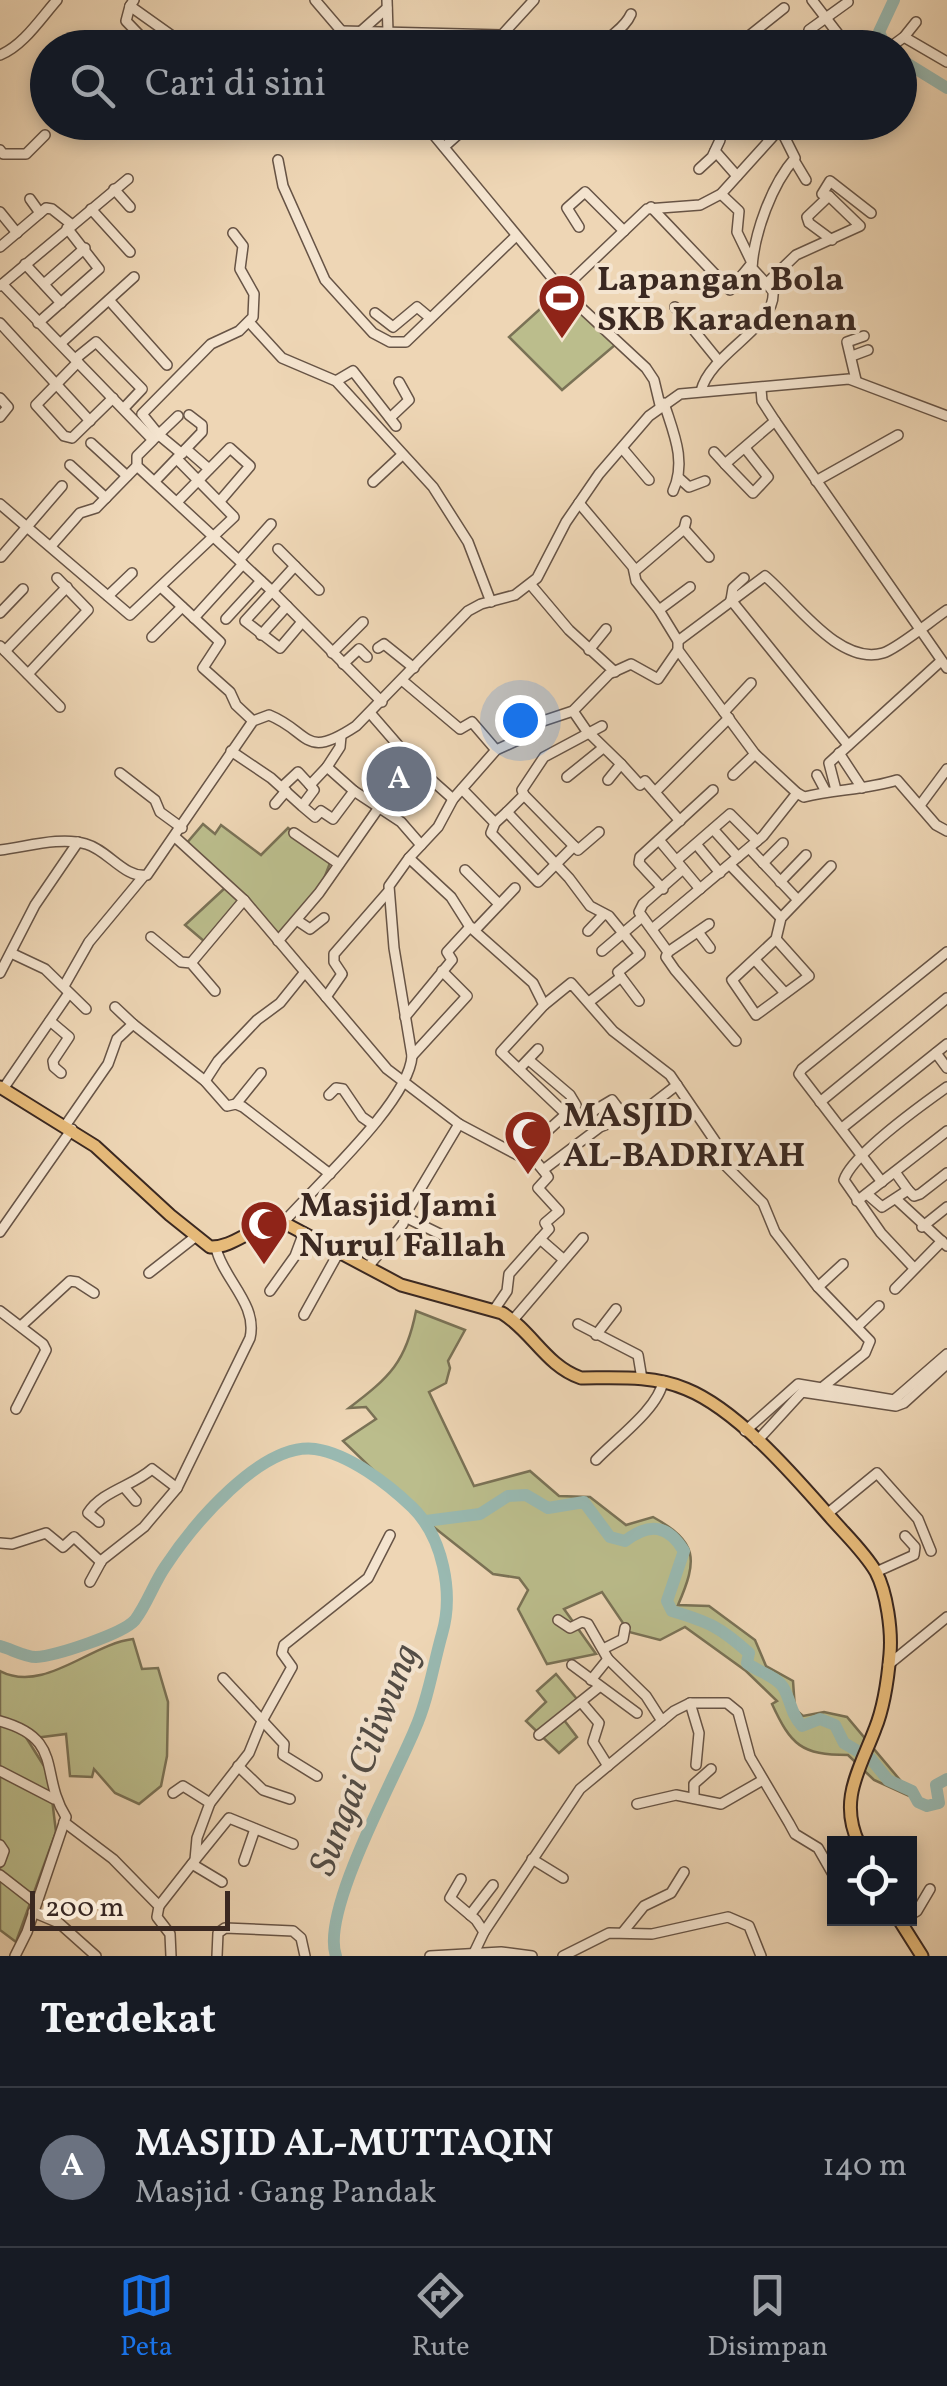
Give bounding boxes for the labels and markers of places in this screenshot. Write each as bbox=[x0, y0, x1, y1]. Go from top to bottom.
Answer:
place label: Lapangan Bola SKB Karadenan bbox=[597, 257, 857, 345]
sports icon: Lapangan Bola SKB Karadenan bbox=[536, 272, 588, 340]
pin: A bbox=[366, 742, 432, 816]
place label: MASJID AL-BADRIYAH bbox=[563, 1093, 805, 1181]
mosque icon: MASJID AL-BADRIYAH bbox=[502, 1108, 554, 1176]
place label: Masjid Jami Nurul Fallah bbox=[299, 1183, 506, 1271]
mosque icon: Masjid Jami Nurul Fallah bbox=[238, 1198, 290, 1266]

